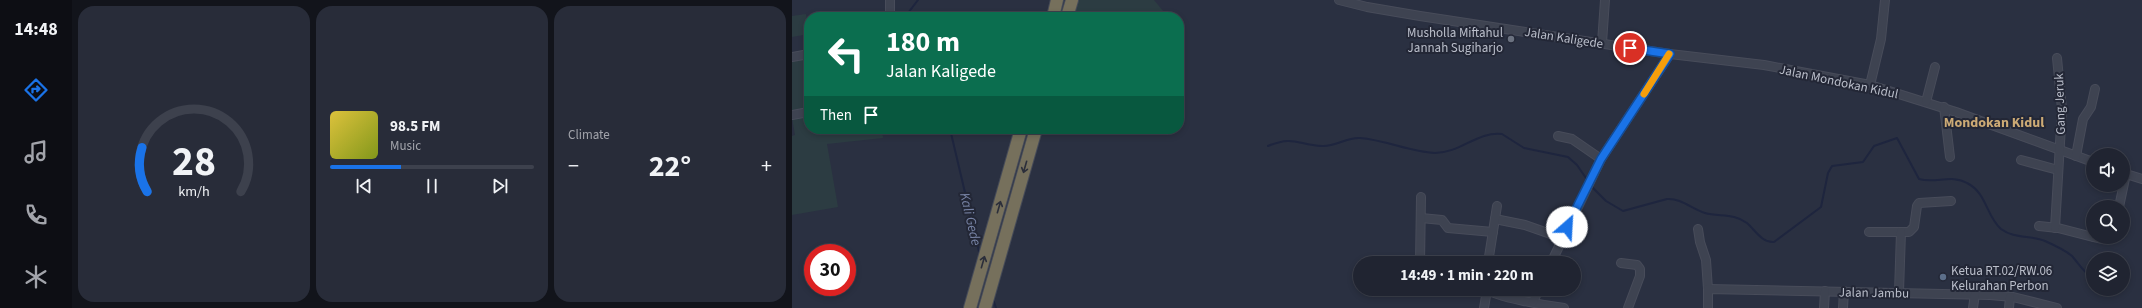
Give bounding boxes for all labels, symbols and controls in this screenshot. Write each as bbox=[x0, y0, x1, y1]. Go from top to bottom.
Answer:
text: 14:48 bbox=[14, 17, 58, 42]
text: 180 m bbox=[886, 22, 960, 62]
street label: Jalan Kaligede bbox=[1523, 23, 1604, 53]
place label: Musholla Miftahul Jannah Sugiharjo bbox=[1407, 24, 1503, 57]
icon: left bbox=[820, 28, 872, 80]
pin bbox=[1613, 31, 1647, 65]
marker: Musholla Miftahul Jannah Sugiharjo bbox=[1506, 34, 1516, 44]
icon: arrive bbox=[1619, 37, 1641, 59]
text: Jalan Kaligede bbox=[886, 59, 996, 84]
street label: Jalan Mondokan Kidul bbox=[1778, 61, 1900, 103]
street label: Gang Jeruk bbox=[2050, 72, 2070, 135]
icon: directions bbox=[22, 76, 50, 104]
icon: arrive bbox=[860, 104, 882, 126]
text: Then bbox=[820, 105, 852, 126]
district label: Mondokan Kidul bbox=[1944, 113, 2044, 133]
text: 98.5 FM bbox=[390, 116, 441, 137]
text: Climate bbox=[568, 126, 610, 144]
text: 28 bbox=[172, 132, 216, 192]
text: Music bbox=[390, 137, 421, 155]
icon: music bbox=[22, 138, 50, 166]
text: 22° bbox=[649, 145, 691, 188]
map controls bbox=[2086, 148, 2130, 296]
button: sound bbox=[2086, 148, 2130, 192]
text: − bbox=[568, 150, 579, 182]
text: + bbox=[761, 150, 772, 182]
one-way arrow bbox=[1021, 160, 1029, 173]
icon: previous bbox=[353, 175, 375, 197]
icon: pause bbox=[421, 175, 443, 197]
icon: next bbox=[489, 175, 511, 197]
text: km/h bbox=[178, 181, 210, 202]
water label: Kali Gede bbox=[954, 191, 986, 248]
button: search bbox=[2086, 200, 2130, 244]
icon: phone bbox=[22, 201, 50, 229]
one-way arrow bbox=[996, 201, 1003, 214]
position arrow bbox=[1546, 206, 1588, 248]
speed limit sign: 30 bbox=[804, 244, 856, 296]
button: layers bbox=[2086, 252, 2130, 296]
one-way arrow bbox=[980, 256, 987, 269]
place label: Ketua RT.02/RW.06 Kelurahan Perbon bbox=[1951, 262, 2052, 295]
icon: climate bbox=[22, 263, 50, 291]
text: 14:49 · 1 min · 220 m bbox=[1400, 265, 1534, 286]
marker: Ketua RT.02/RW.06 Kelurahan Perbon bbox=[1938, 272, 1948, 282]
street label: Jalan Jambu bbox=[1839, 283, 1909, 303]

